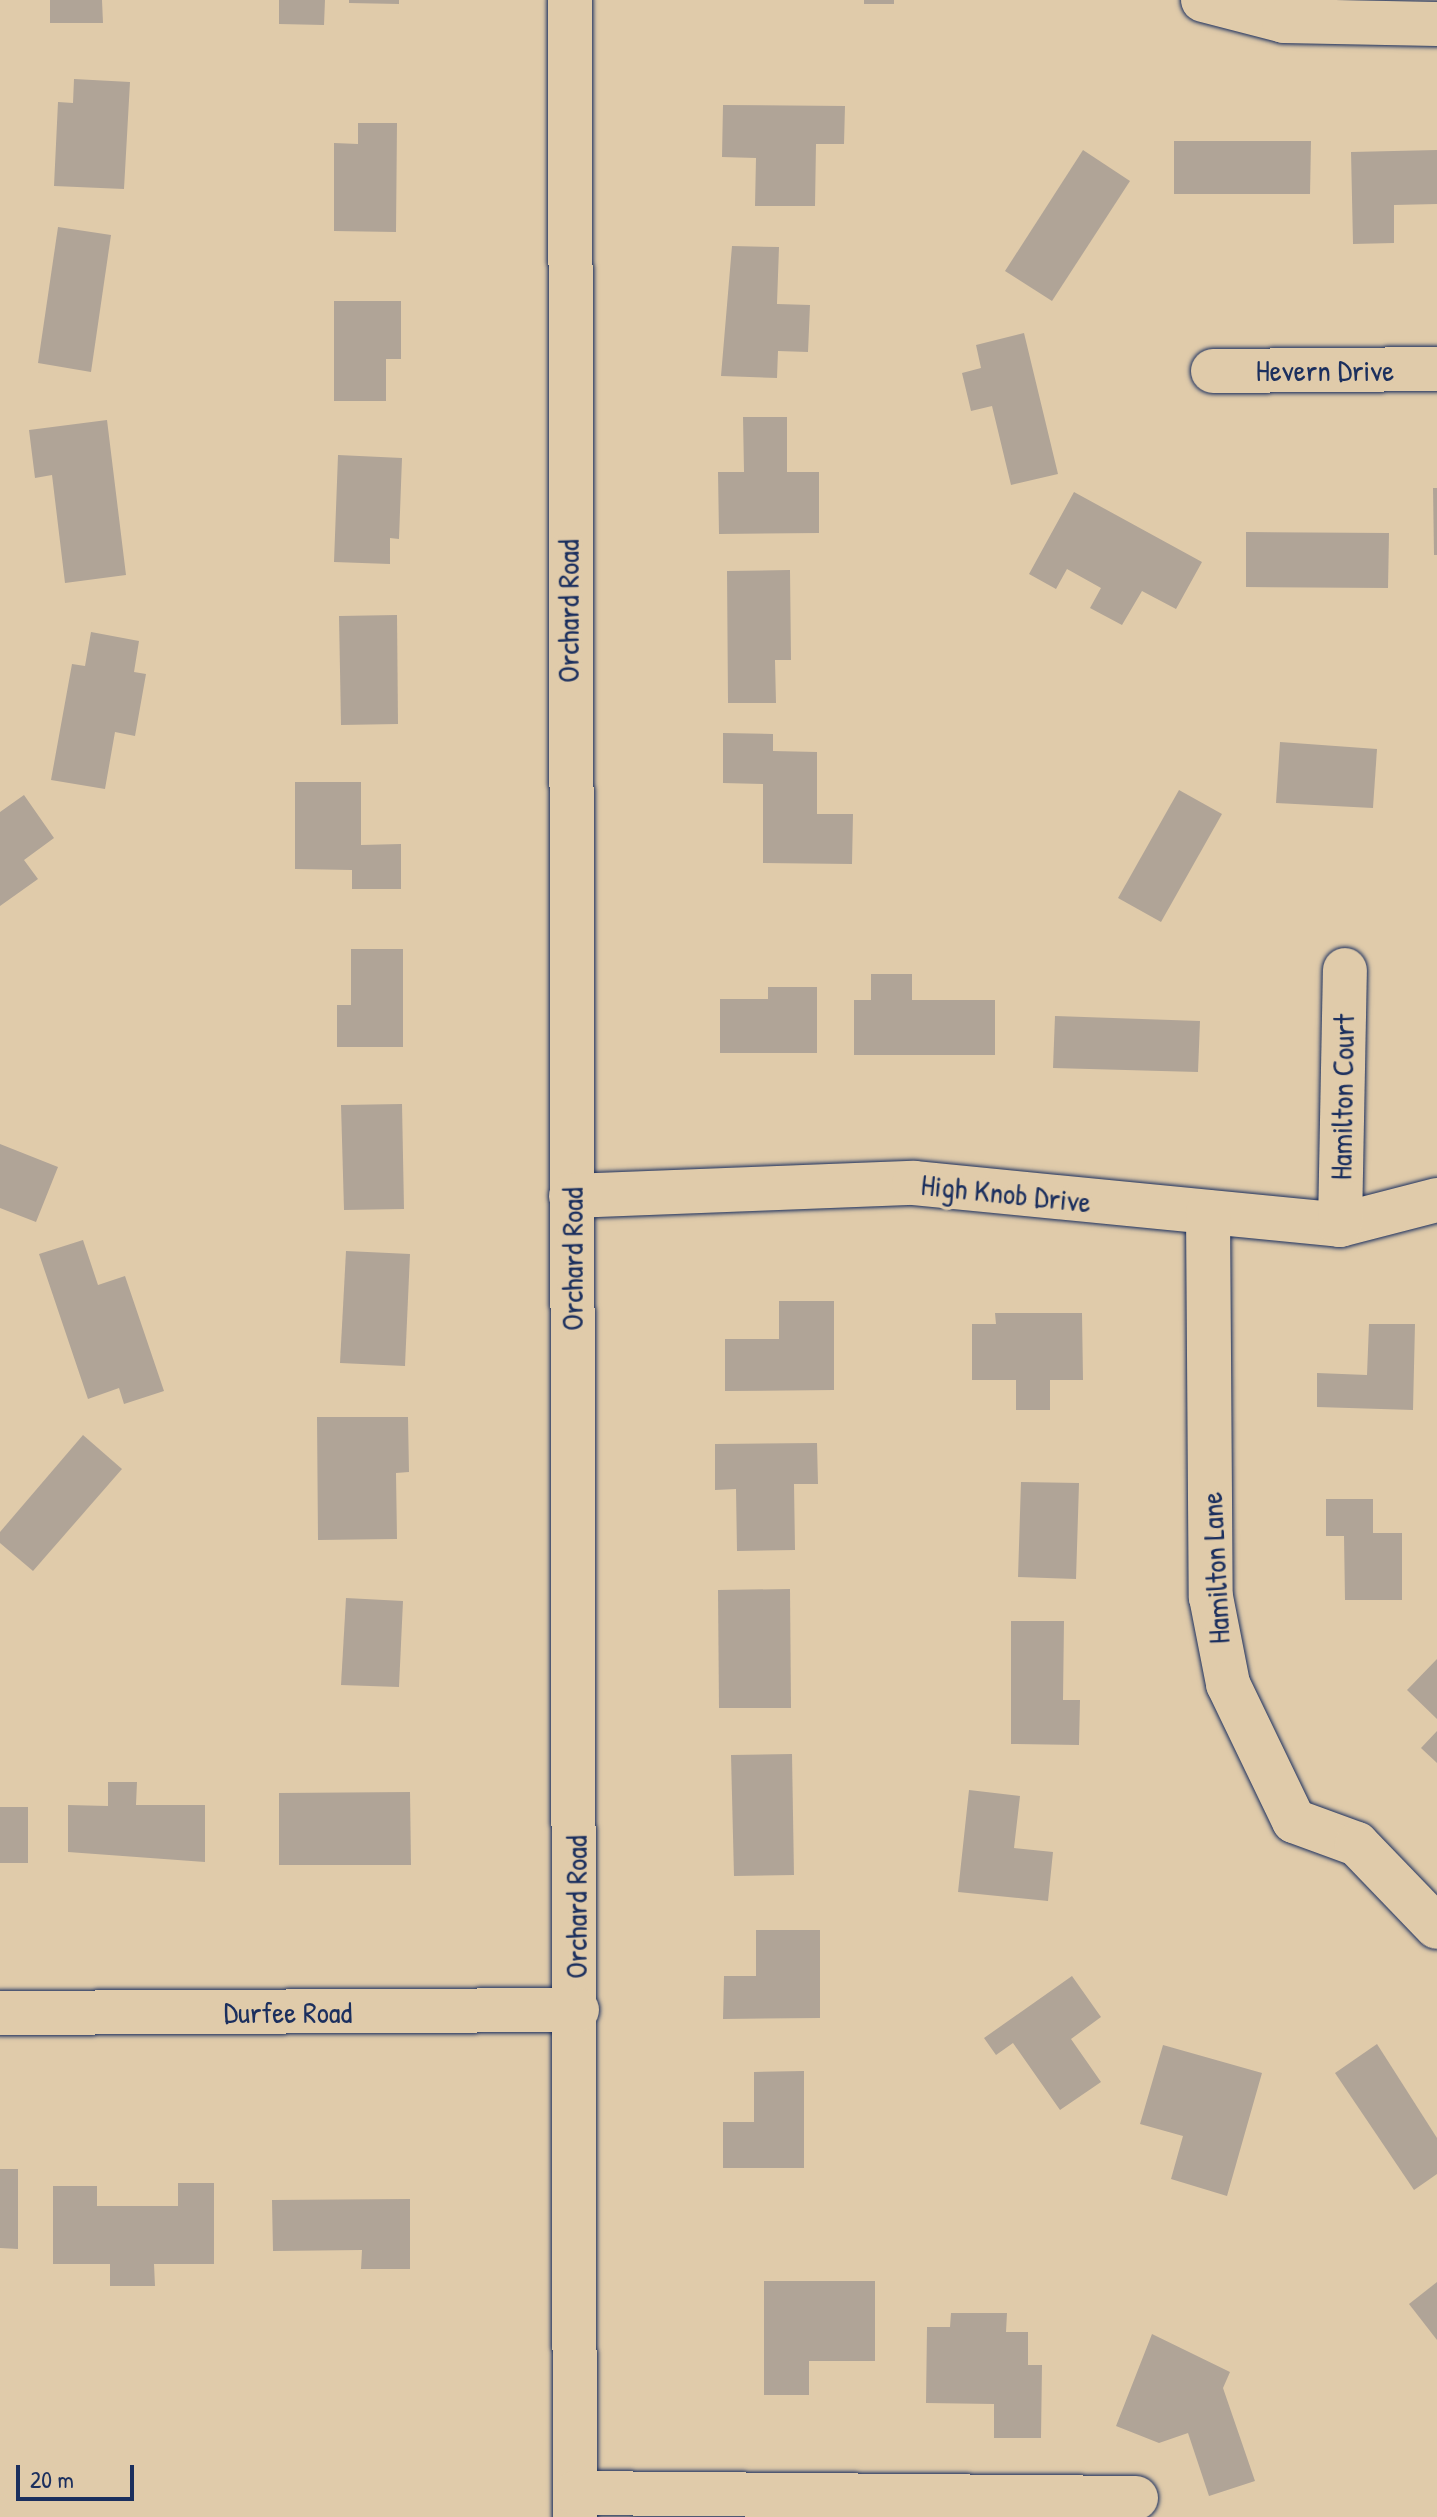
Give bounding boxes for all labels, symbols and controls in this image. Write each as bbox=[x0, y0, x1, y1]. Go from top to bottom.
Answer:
street label: Hevern Drive bbox=[1256, 352, 1394, 388]
street label: Orchard Road bbox=[550, 539, 586, 683]
street label: Hamilton Court bbox=[1323, 1014, 1361, 1180]
street label: High Knob Drive bbox=[919, 1166, 1093, 1220]
street label: Orchard Road bbox=[554, 1187, 590, 1331]
street label: Hamilton Lane bbox=[1193, 1491, 1237, 1645]
street label: Orchard Road bbox=[558, 1835, 594, 1979]
street label: Durfee Road bbox=[224, 1994, 352, 2030]
scale bar bbox=[20, 2449, 138, 2499]
text: 20 m bbox=[30, 2463, 74, 2495]

